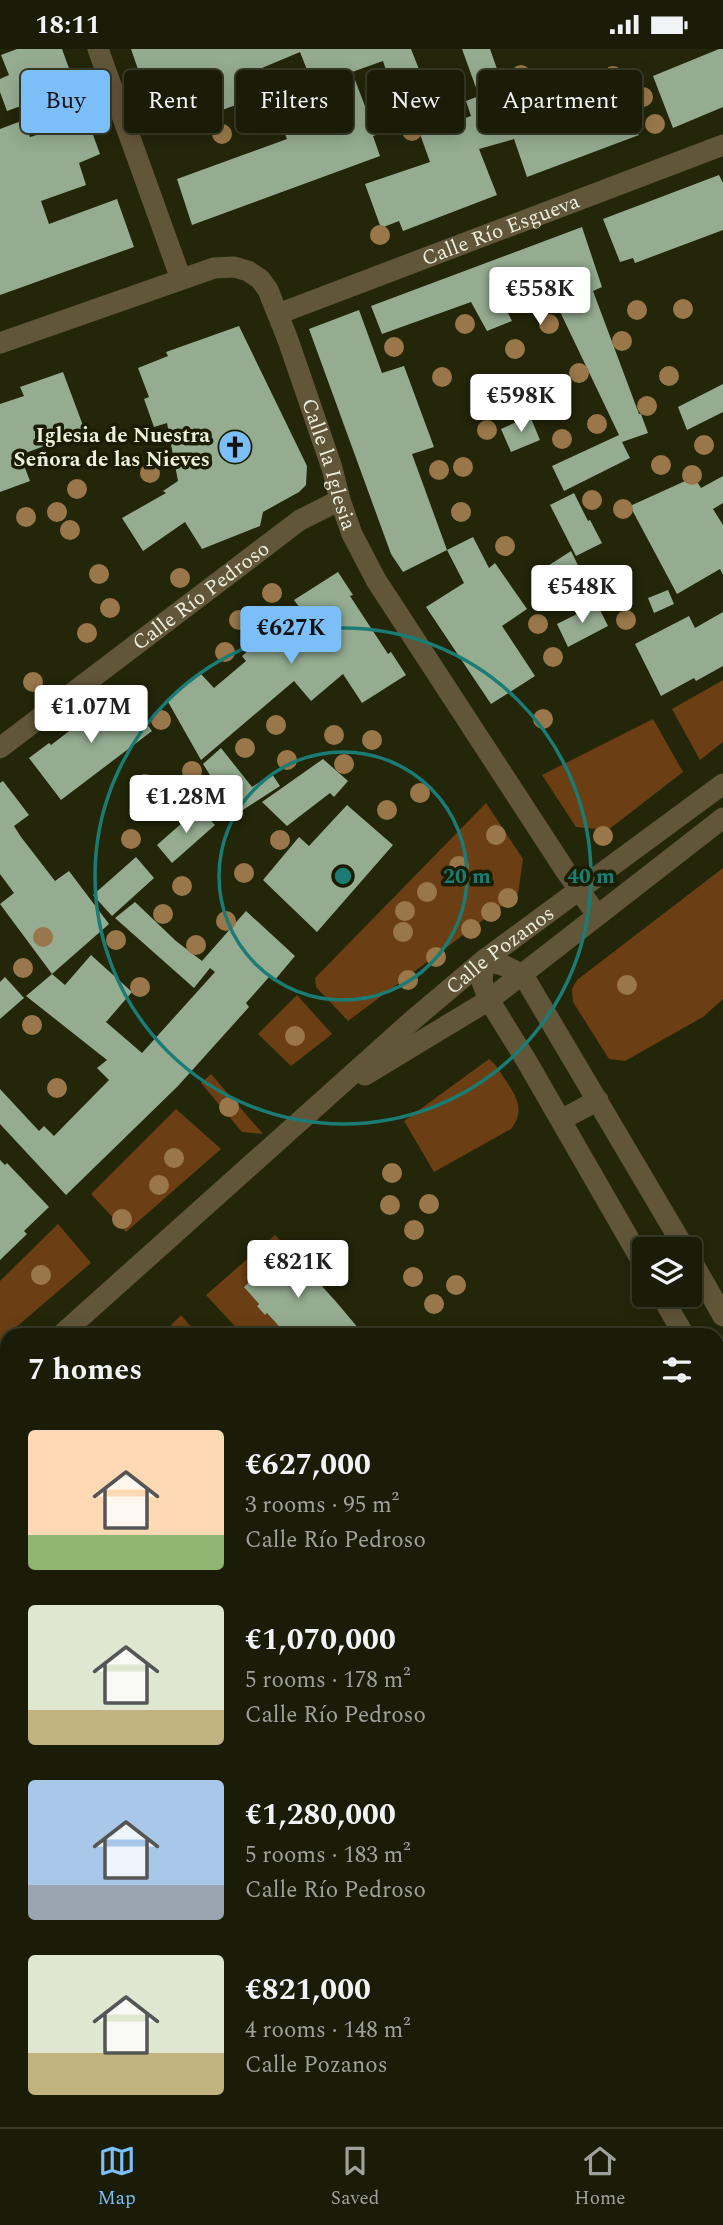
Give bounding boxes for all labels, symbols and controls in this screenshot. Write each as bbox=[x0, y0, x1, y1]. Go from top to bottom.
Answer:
text: 18:11 bbox=[35, 5, 100, 45]
chip: Buy bbox=[21, 70, 110, 133]
chip: Rent bbox=[124, 70, 222, 133]
chip: Filters bbox=[236, 70, 353, 133]
chip: New bbox=[367, 70, 464, 133]
chip: Apartment bbox=[478, 70, 642, 133]
street label: Calle Río Esgueva bbox=[417, 186, 585, 275]
pin: €558K bbox=[491, 267, 589, 327]
text: €558K bbox=[505, 272, 575, 307]
pin: €598K bbox=[472, 375, 570, 434]
text: €598K bbox=[486, 379, 556, 414]
street label: Calle la Iglesia bbox=[292, 394, 365, 535]
place label: Iglesia de Nuestra Señora de las Nieves bbox=[13, 420, 210, 476]
church icon: Iglesia de Nuestra Señora de las Nieves bbox=[216, 428, 254, 466]
street label: Calle Río Pedroso bbox=[126, 534, 277, 659]
pin: €548K bbox=[533, 565, 631, 625]
text: €548K bbox=[547, 570, 617, 605]
pin: €627K bbox=[242, 607, 340, 666]
text: €627K bbox=[256, 611, 326, 646]
pin: €1.07M bbox=[34, 685, 148, 745]
text: €1.07M bbox=[51, 690, 131, 725]
pin: €1.28M bbox=[129, 775, 243, 835]
text: €1.28M bbox=[146, 780, 226, 815]
text: 20 m bbox=[443, 861, 491, 893]
text: 40 m bbox=[567, 861, 615, 893]
centre of rings bbox=[331, 864, 355, 888]
street label: Calle Pozanos bbox=[439, 898, 562, 1003]
map controls bbox=[632, 1237, 702, 1307]
button: layers bbox=[632, 1237, 702, 1307]
pin: €821K bbox=[249, 1241, 347, 1300]
text: €821K bbox=[263, 1245, 333, 1280]
text: 7 homes bbox=[28, 1347, 142, 1393]
icon: filters bbox=[658, 1351, 696, 1389]
text: €627,000 bbox=[245, 1442, 371, 1488]
icon: home bbox=[84, 1458, 168, 1542]
text: 3 rooms · 95 m² bbox=[245, 1488, 399, 1523]
text: Calle Río Pedroso bbox=[245, 1523, 426, 1558]
text: €1,070,000 bbox=[245, 1617, 396, 1663]
icon: home bbox=[84, 1633, 168, 1717]
text: 5 rooms · 178 m² bbox=[245, 1663, 411, 1698]
text: Calle Río Pedroso bbox=[245, 1698, 426, 1733]
text: €1,280,000 bbox=[245, 1792, 396, 1838]
icon: home bbox=[84, 1808, 168, 1892]
text: 5 rooms · 183 m² bbox=[245, 1838, 411, 1873]
text: Calle Río Pedroso bbox=[245, 1873, 426, 1908]
text: €821,000 bbox=[245, 1967, 371, 2013]
icon: home bbox=[84, 1983, 168, 2067]
text: 4 rooms · 148 m² bbox=[245, 2013, 411, 2048]
text: Calle Pozanos bbox=[245, 2048, 388, 2083]
tab: Map bbox=[97, 2142, 136, 2213]
tab: Saved bbox=[331, 2142, 379, 2213]
tab: Home bbox=[574, 2142, 626, 2213]

